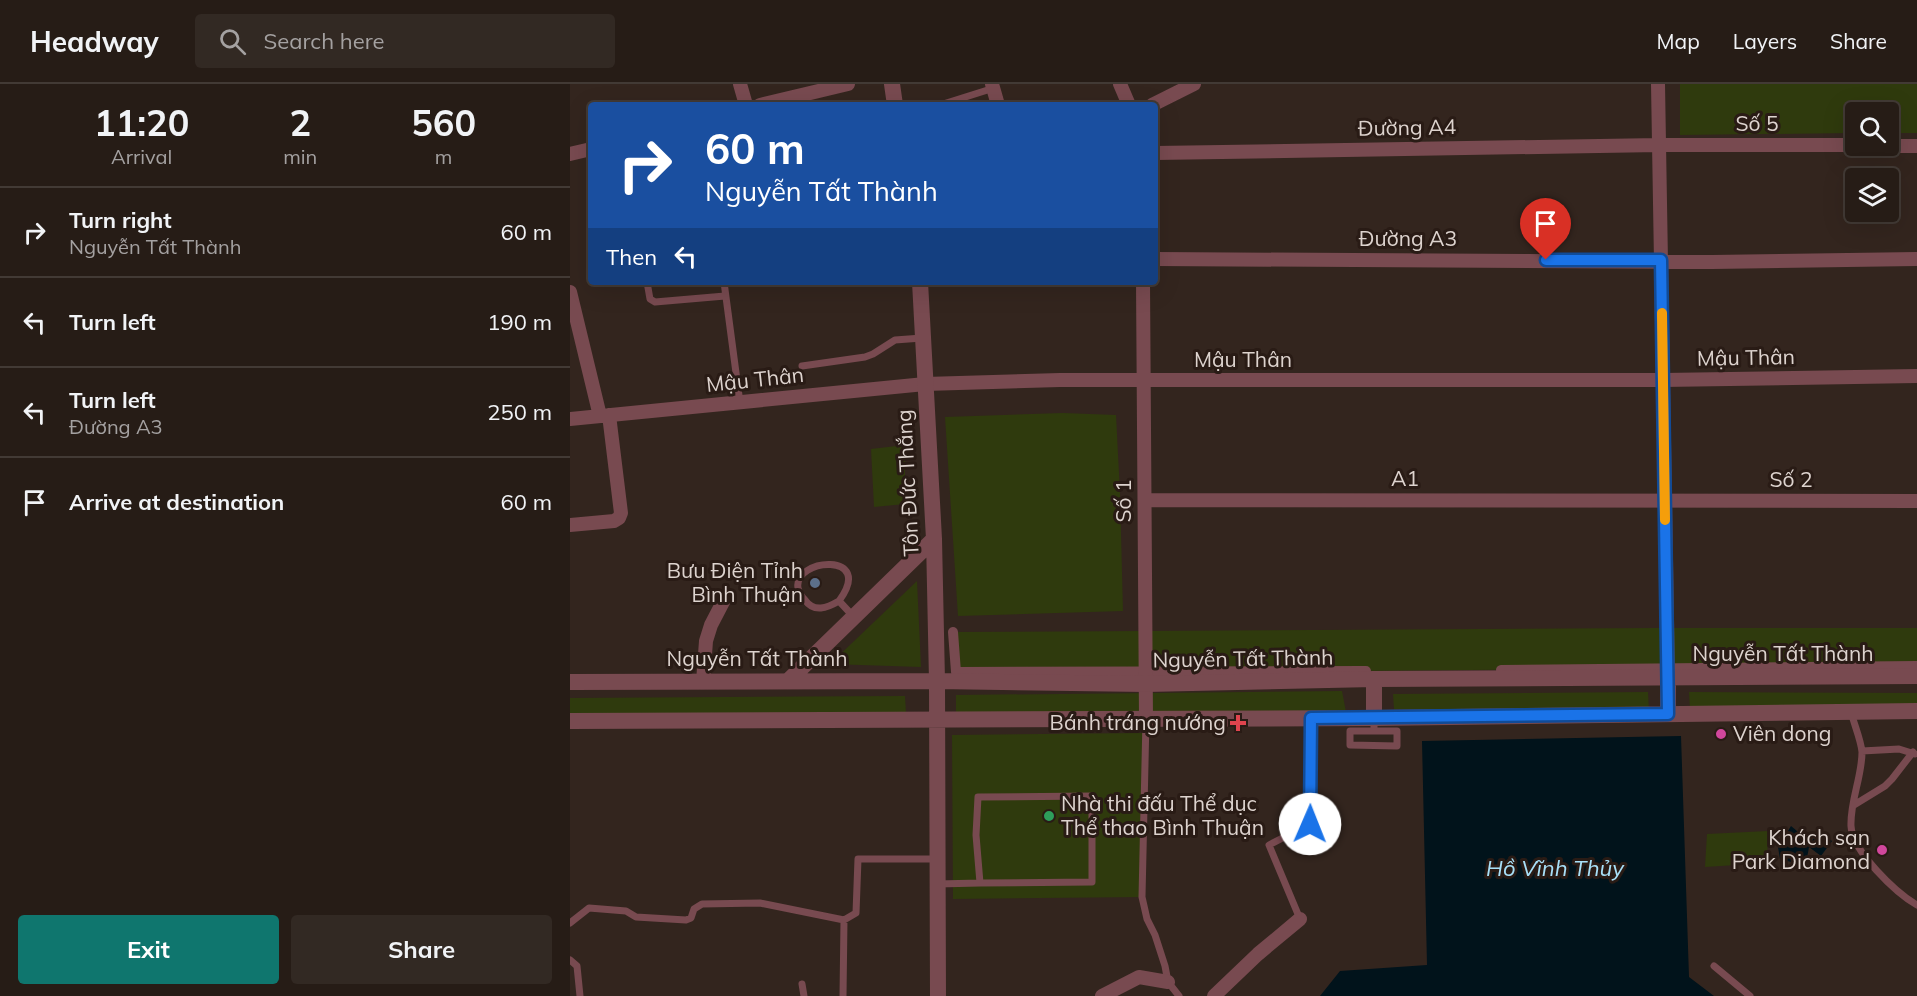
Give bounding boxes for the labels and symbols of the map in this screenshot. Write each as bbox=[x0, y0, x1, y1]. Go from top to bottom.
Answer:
street label: Số 5 bbox=[1735, 110, 1779, 136]
street label: Đường A4 bbox=[1358, 113, 1457, 141]
pin bbox=[1520, 198, 1571, 260]
street label: Đường A3 bbox=[1359, 225, 1457, 251]
street label: Mậu Thân bbox=[1697, 343, 1795, 371]
street label: Mậu Thân bbox=[1194, 346, 1292, 372]
street label: Mậu Thân bbox=[705, 361, 805, 397]
street label: Tôn Đức Thắng bbox=[890, 409, 924, 557]
street label: A1 bbox=[1391, 465, 1419, 491]
street label: Số 2 bbox=[1769, 466, 1813, 492]
street label: Số 1 bbox=[1110, 479, 1136, 523]
place label: Bưu Điện Tỉnh Bình Thuận bbox=[667, 557, 803, 607]
marker: Bưu Điện Tỉnh Bình Thuận bbox=[808, 576, 822, 590]
street label: Nguyễn Tất Thành bbox=[1693, 640, 1874, 666]
street label: Nguyễn Tất Thành bbox=[1152, 643, 1334, 673]
street label: Nguyễn Tất Thành bbox=[667, 645, 848, 671]
place label: Bánh tráng nướng bbox=[1050, 709, 1226, 735]
marker: Bánh tráng nướng bbox=[1231, 716, 1245, 730]
place label: Viên dong bbox=[1733, 720, 1831, 746]
marker: Viên dong bbox=[1714, 727, 1728, 741]
place label: Nhà thi đấu Thể dục Thể thao Bình Thuận bbox=[1061, 790, 1264, 840]
position arrow bbox=[1278, 792, 1342, 856]
marker: Nhà thi đấu Thể dục Thể thao Bình Thuận bbox=[1042, 809, 1056, 823]
place label: Khách sạn Park Diamond bbox=[1732, 824, 1870, 874]
marker: Khách sạn Park Diamond bbox=[1875, 843, 1889, 857]
water label: Hồ Vĩnh Thủy bbox=[1486, 854, 1625, 882]

